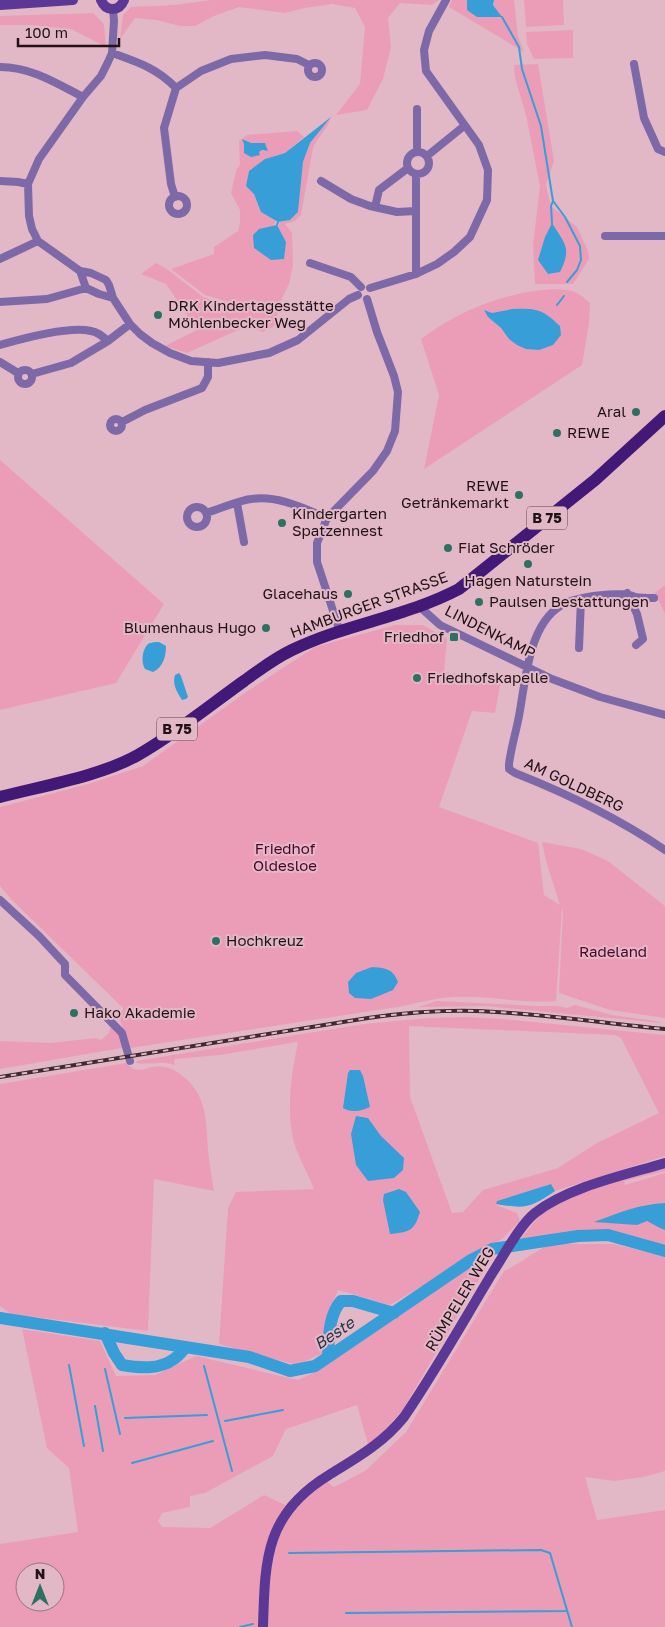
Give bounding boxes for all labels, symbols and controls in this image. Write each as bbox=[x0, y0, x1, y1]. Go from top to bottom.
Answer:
scale bar bbox=[18, 15, 119, 47]
text: 100 m bbox=[25, 23, 68, 41]
place label: DRK Kindertagesstätte Möhlenbecker Weg bbox=[168, 296, 334, 331]
marker: DRK Kindertagesstätte Möhlenbecker Weg bbox=[152, 309, 164, 321]
place label: Aral bbox=[597, 402, 626, 420]
marker: Aral bbox=[630, 406, 642, 418]
place label: REWE bbox=[567, 423, 610, 441]
marker: REWE bbox=[551, 427, 563, 439]
place label: REWE Getränkemarkt bbox=[401, 476, 509, 511]
marker: REWE Getränkemarkt bbox=[513, 489, 525, 501]
place label: Kindergarten Spatzennest bbox=[292, 504, 387, 539]
road number: B 75 bbox=[527, 506, 567, 530]
marker: Kindergarten Spatzennest bbox=[276, 517, 288, 529]
place label: Fiat Schröder bbox=[458, 538, 555, 556]
marker: Fiat Schröder bbox=[442, 542, 454, 554]
marker: Hagen Naturstein bbox=[522, 558, 534, 570]
street label: HAMBURGER STRASSE bbox=[287, 567, 450, 641]
place label: Hagen Naturstein bbox=[464, 571, 592, 589]
place label: Glacehaus bbox=[263, 584, 338, 602]
marker: Glacehaus bbox=[342, 588, 354, 600]
place label: Paulsen Bestattungen bbox=[489, 592, 649, 610]
marker: Paulsen Bestattungen bbox=[473, 596, 485, 608]
street label: LINDENKAMP bbox=[442, 601, 539, 662]
place label: Blumenhaus Hugo bbox=[124, 618, 256, 636]
marker: Blumenhaus Hugo bbox=[260, 622, 272, 634]
place label: Friedhof bbox=[384, 627, 445, 645]
marker: Friedhof bbox=[448, 631, 460, 643]
place label: Friedhofskapelle bbox=[427, 668, 548, 686]
marker: Friedhofskapelle bbox=[411, 672, 423, 684]
road number: B 75 bbox=[157, 718, 197, 741]
street label: AM GOLDBERG bbox=[522, 753, 627, 815]
park label: Friedhof Oldesloe bbox=[253, 839, 317, 874]
place label: Hochkreuz bbox=[226, 931, 304, 949]
marker: Hochkreuz bbox=[210, 935, 222, 947]
park label: Radeland bbox=[579, 942, 647, 960]
place label: Hako Akademie bbox=[84, 1003, 196, 1021]
marker: Hako Akademie bbox=[68, 1007, 80, 1019]
street label: RÜMPELER WEG bbox=[421, 1243, 497, 1354]
water label: Beste bbox=[310, 1311, 359, 1354]
north arrow bbox=[15, 1562, 65, 1612]
text: N bbox=[35, 1565, 45, 1582]

